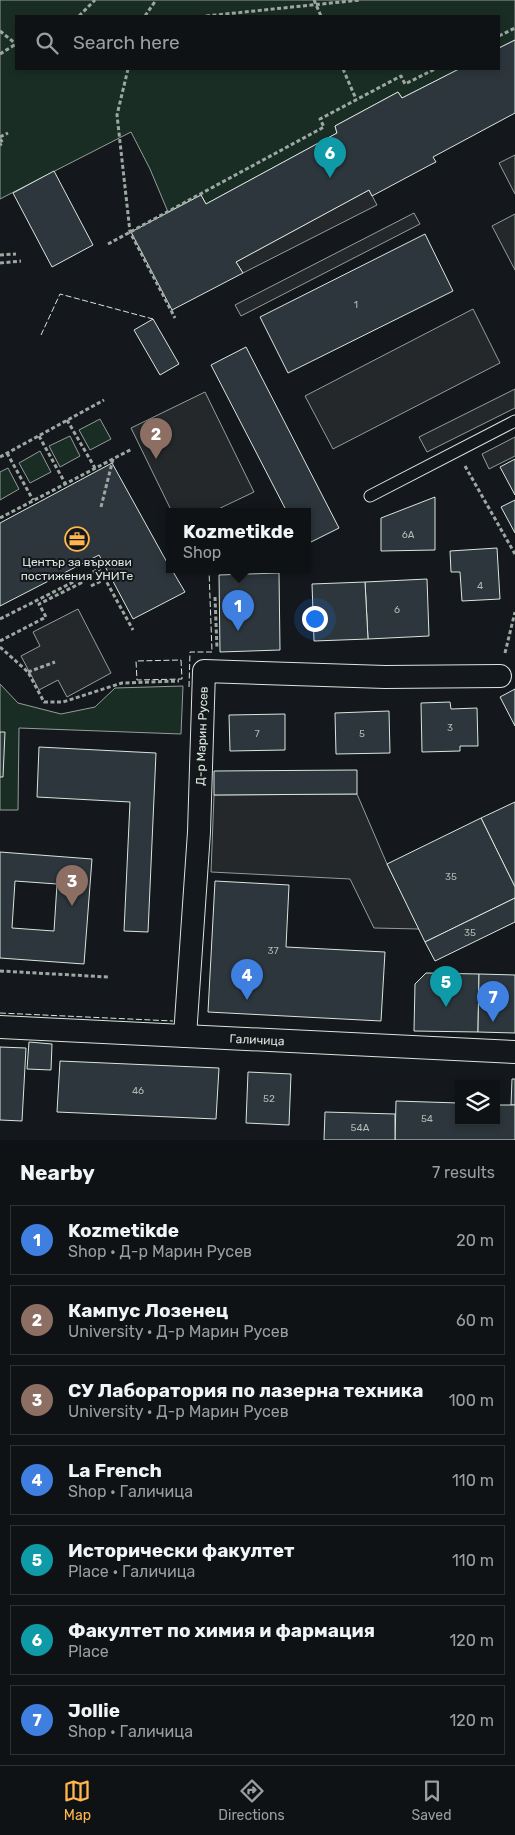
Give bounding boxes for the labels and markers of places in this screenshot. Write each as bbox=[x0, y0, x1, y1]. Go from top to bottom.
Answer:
pin: 6 bbox=[314, 137, 346, 178]
pin: 2 bbox=[140, 418, 172, 459]
office icon: Център за върхови постижения УНИТе bbox=[64, 526, 90, 552]
place label: Център за върхови постижения УНИТе bbox=[21, 555, 134, 583]
pin: 1 bbox=[222, 590, 254, 631]
pin: 3 bbox=[56, 865, 88, 906]
pin: 4 bbox=[231, 959, 263, 1000]
pin: 5 bbox=[430, 966, 462, 1007]
pin: 7 bbox=[477, 981, 509, 1022]

